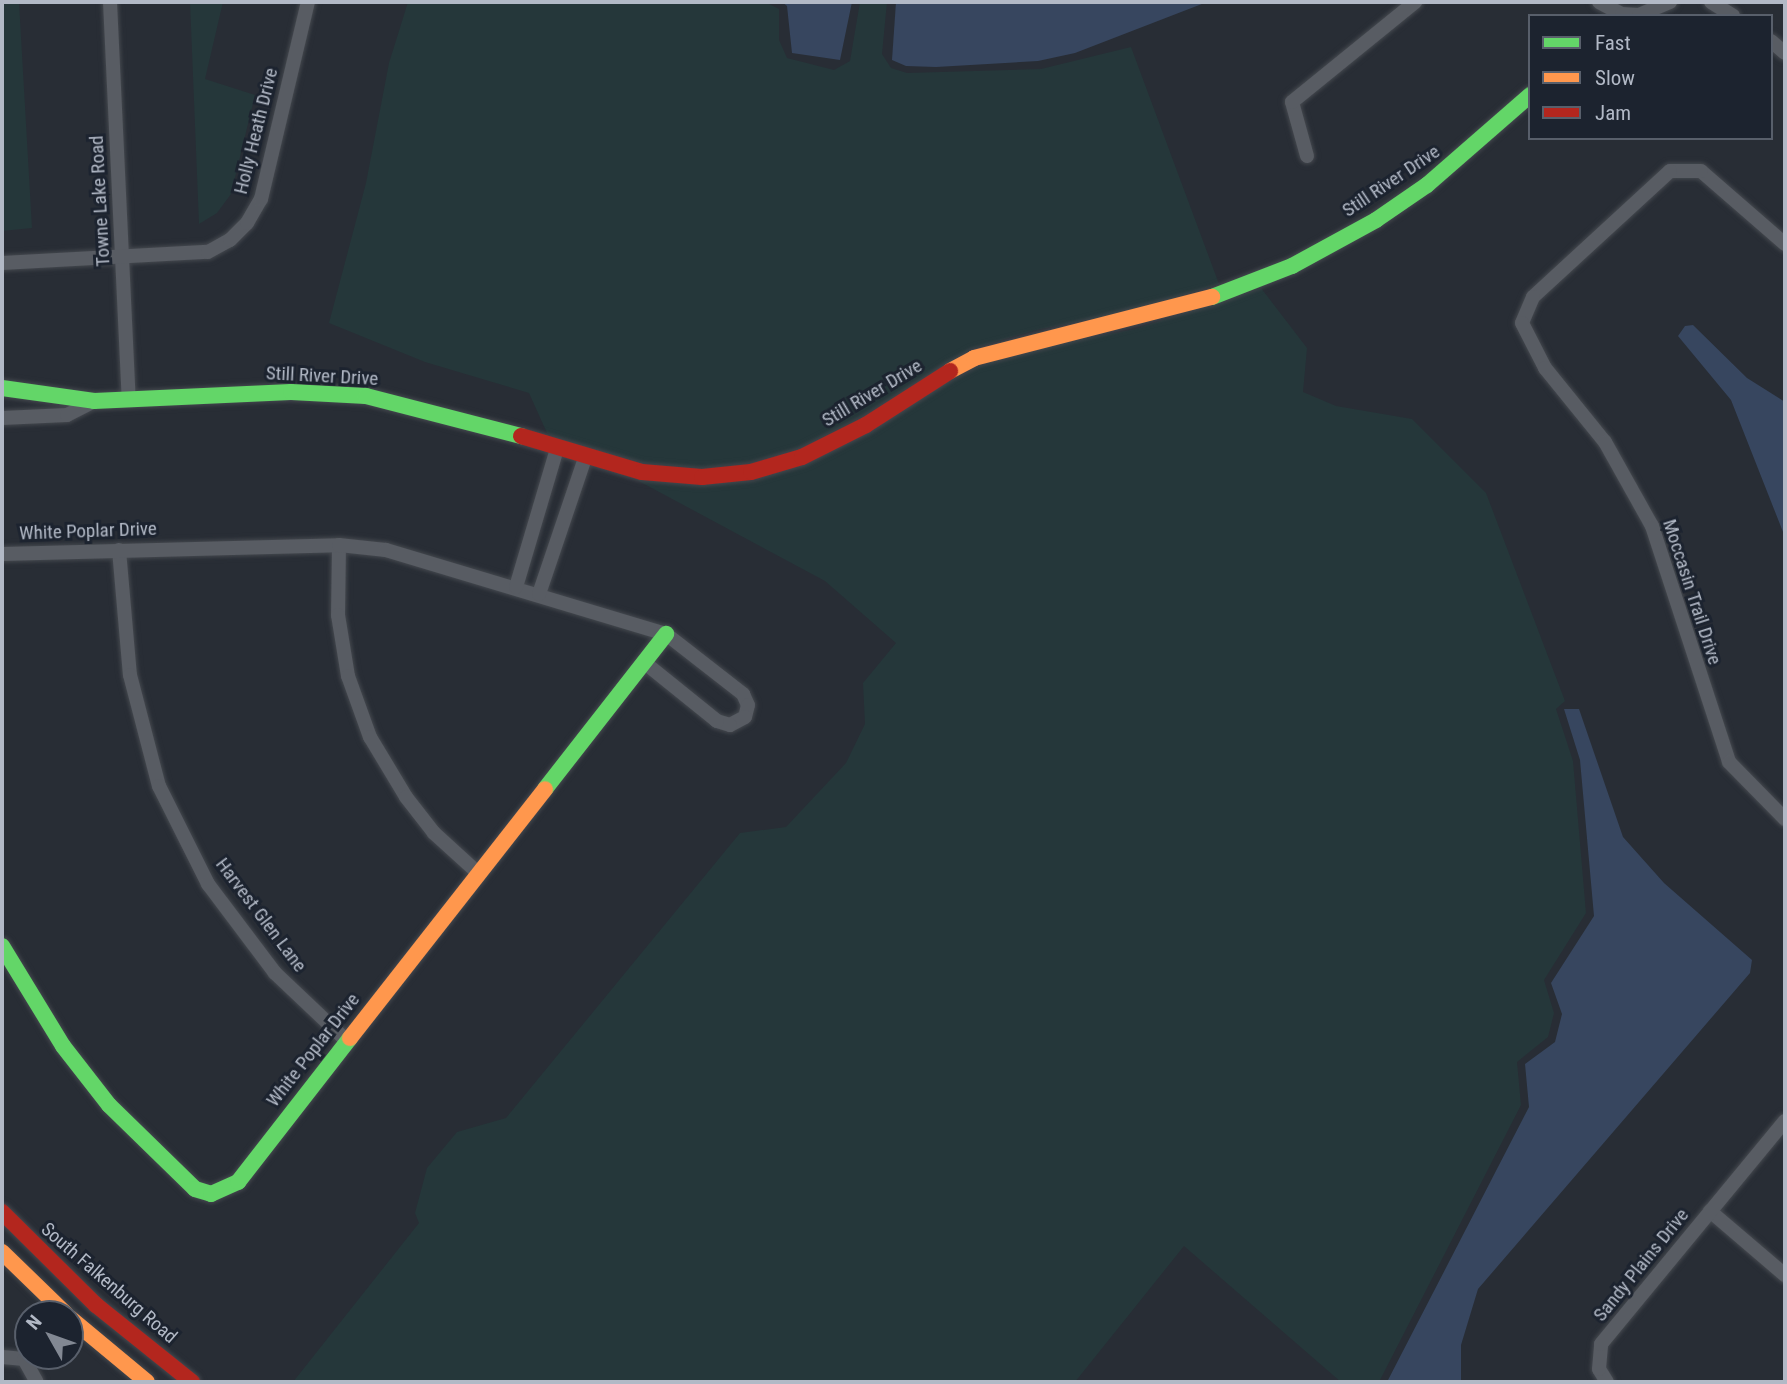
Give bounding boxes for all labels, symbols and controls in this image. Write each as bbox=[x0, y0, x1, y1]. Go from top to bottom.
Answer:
legend bbox=[1528, 14, 1773, 140]
text: Fast bbox=[1595, 31, 1631, 55]
street label: Holly Heath Drive bbox=[229, 66, 283, 196]
text: Slow bbox=[1595, 66, 1635, 90]
text: Jam bbox=[1595, 101, 1631, 125]
street label: Towne Lake Road bbox=[85, 135, 115, 267]
street label: Still River Drive bbox=[1338, 140, 1444, 222]
street label: Still River Drive bbox=[818, 354, 926, 432]
street label: Still River Drive bbox=[265, 362, 379, 390]
street label: Moccasin Trail Drive bbox=[1658, 516, 1726, 668]
street label: White Poplar Drive bbox=[19, 517, 157, 545]
street label: Harvest Glen Lane bbox=[211, 854, 311, 976]
street label: White Poplar Drive bbox=[262, 989, 364, 1111]
street label: Sandy Plains Drive bbox=[1589, 1204, 1693, 1326]
street label: South Falkenburg Road bbox=[36, 1218, 182, 1348]
north arrow bbox=[14, 1300, 84, 1370]
text: N bbox=[22, 1311, 47, 1334]

